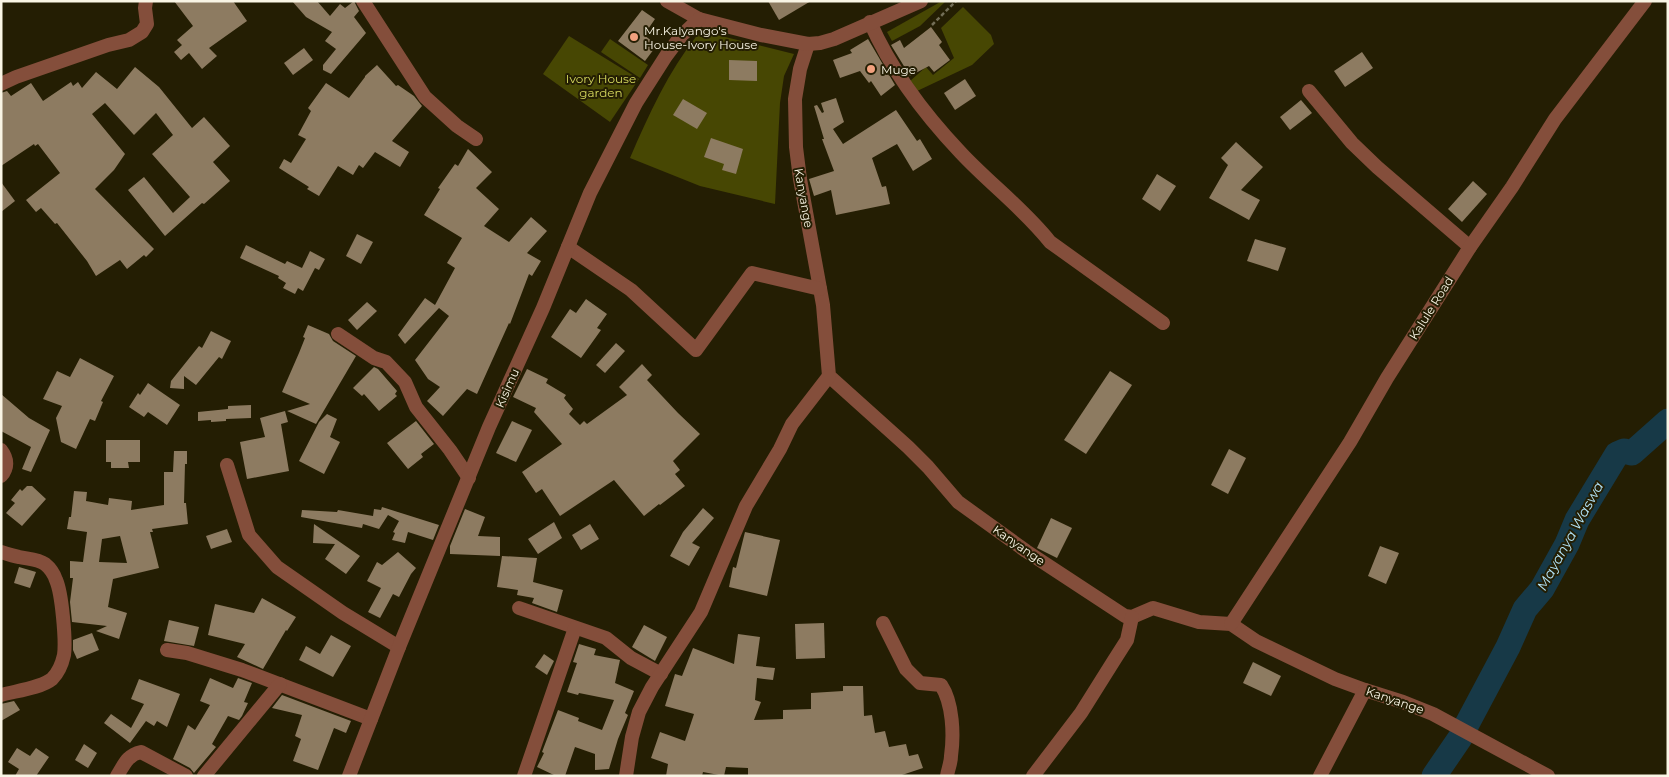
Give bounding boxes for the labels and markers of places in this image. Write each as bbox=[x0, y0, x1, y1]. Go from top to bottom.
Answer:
place label: Mr.Kalyango's House-Ivory House bbox=[644, 23, 757, 52]
marker: Mr.Kalyango's House-Ivory House bbox=[628, 31, 640, 43]
place label: Muge bbox=[881, 62, 916, 77]
marker: Muge bbox=[865, 63, 877, 75]

